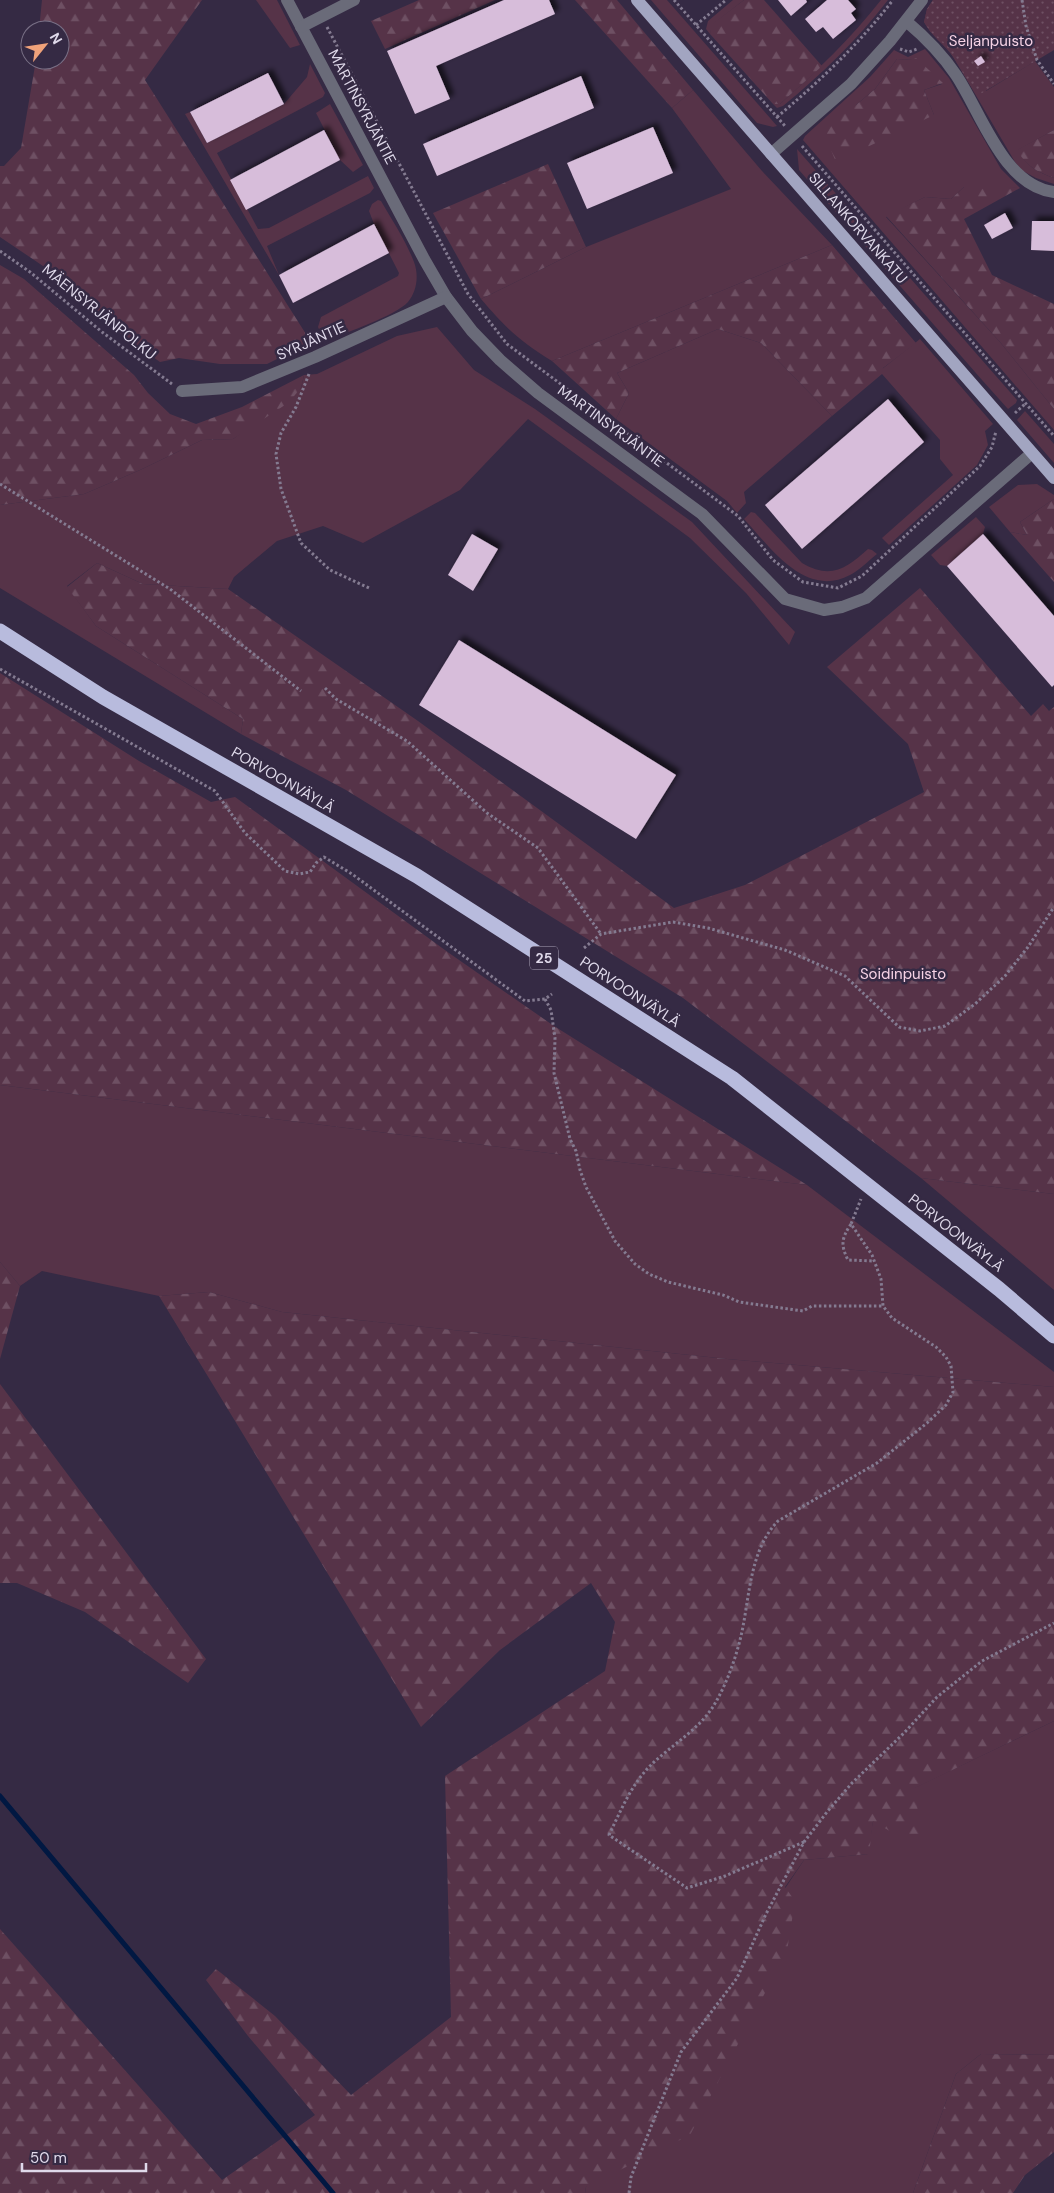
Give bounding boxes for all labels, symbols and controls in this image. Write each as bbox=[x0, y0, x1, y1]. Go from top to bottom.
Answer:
north arrow bbox=[20, 20, 70, 70]
text: N bbox=[46, 30, 67, 47]
park label: Seljanpuisto bbox=[949, 31, 1033, 51]
street label: MARTINSYRJÄNTIE bbox=[323, 46, 401, 168]
street label: SILLANKORVANKATU bbox=[804, 168, 912, 288]
street label: MÄENSYRJÄNPOLKU bbox=[38, 260, 160, 364]
street label: SYRJÄNTIE bbox=[273, 317, 349, 365]
street label: MARTINSYRJÄNTIE bbox=[554, 380, 668, 472]
street label: PORVOONVÄYLÄ bbox=[228, 742, 338, 818]
road number: 25 bbox=[530, 946, 558, 970]
street label: PORVOONVÄYLÄ bbox=[576, 952, 684, 1032]
park label: Soidinpuisto bbox=[860, 964, 946, 984]
street label: PORVOONVÄYLÄ bbox=[904, 1189, 1008, 1277]
scale bar bbox=[22, 2140, 146, 2172]
text: 50 m bbox=[30, 2148, 67, 2168]

